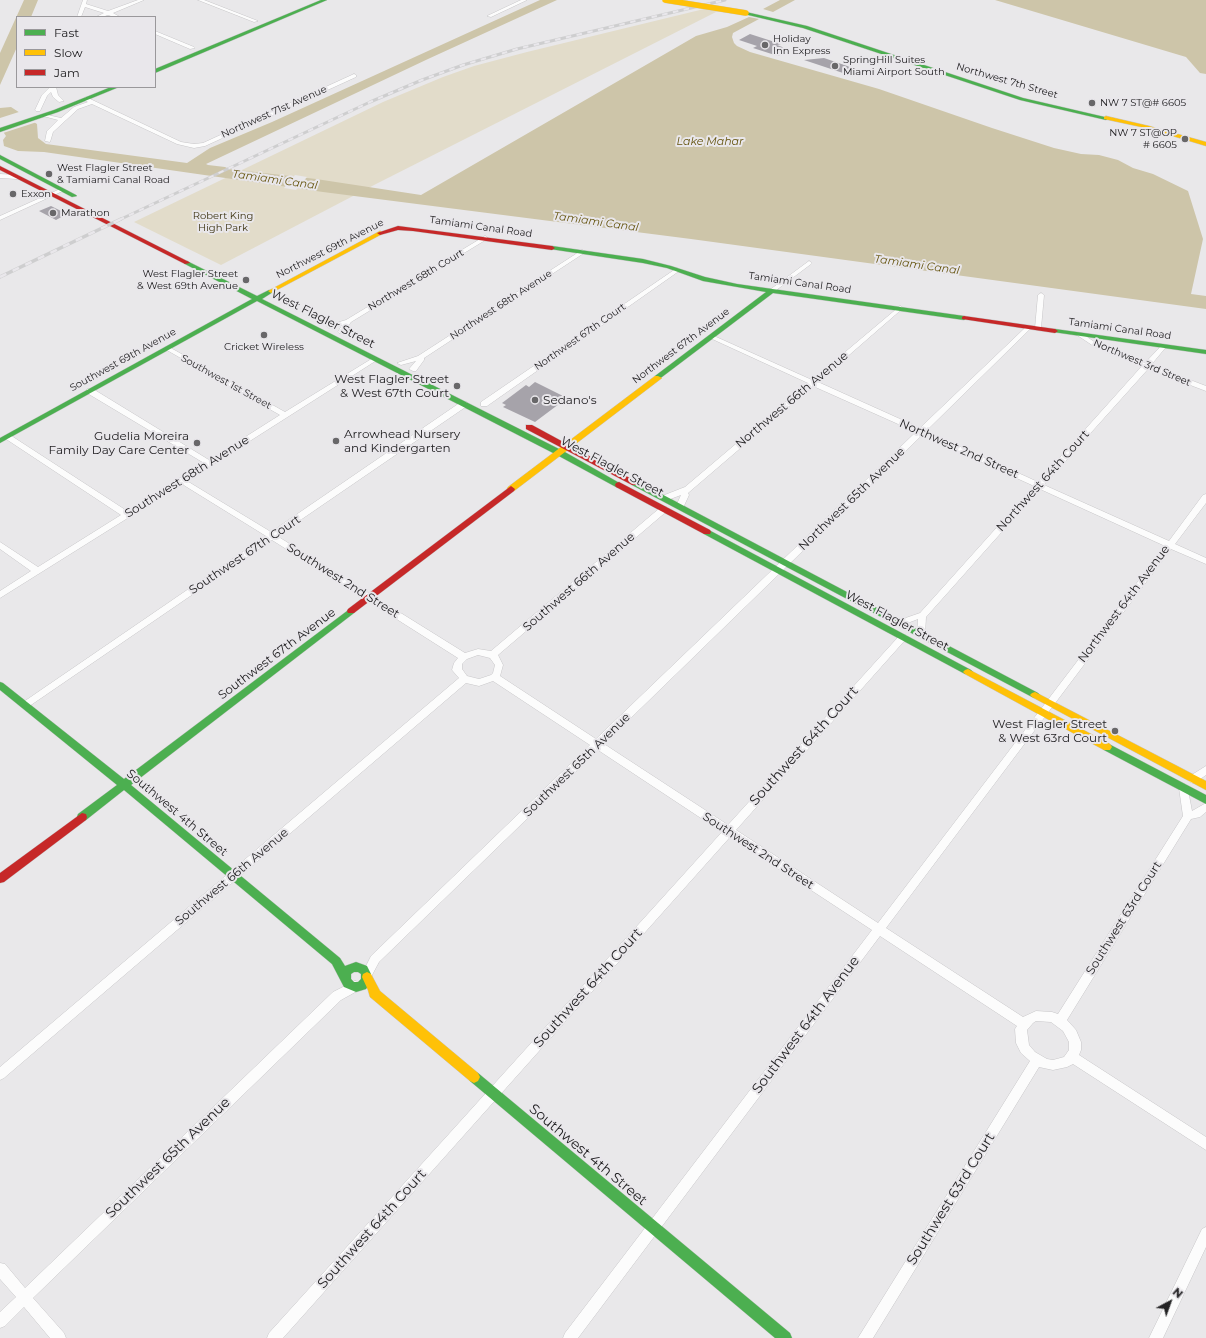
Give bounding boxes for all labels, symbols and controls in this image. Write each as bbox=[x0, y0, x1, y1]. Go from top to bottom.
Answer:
legend bbox=[16, 16, 156, 88]
text: Fast bbox=[54, 25, 79, 40]
place label: Holiday Inn Express bbox=[773, 33, 831, 56]
marker: Holiday Inn Express bbox=[760, 40, 770, 50]
text: Slow bbox=[54, 45, 83, 60]
place label: SpringHill Suites Miami Airport South bbox=[843, 54, 945, 78]
marker: SpringHill Suites Miami Airport South bbox=[830, 61, 840, 71]
street label: Northwest 7th Street bbox=[955, 61, 1059, 101]
text: Jam bbox=[54, 65, 80, 80]
street label: Northwest 71st Avenue bbox=[219, 83, 329, 141]
place label: NW 7 ST@# 6605 bbox=[1100, 97, 1186, 109]
marker: NW 7 ST@# 6605 bbox=[1087, 98, 1097, 108]
place label: NW 7 ST@OP # 6605 bbox=[1109, 127, 1177, 150]
marker: NW 7 ST@OP # 6605 bbox=[1180, 134, 1190, 144]
water label: Lake Mahar bbox=[677, 135, 743, 149]
place label: West Flagler Street & Tamiami Canal Road bbox=[57, 162, 170, 186]
water label: Tamiami Canal bbox=[232, 167, 318, 193]
marker: West Flagler Street & Tamiami Canal Road bbox=[44, 169, 54, 179]
place label: Exxon bbox=[21, 188, 51, 200]
marker: Exxon bbox=[8, 189, 18, 199]
place label: Marathon bbox=[61, 207, 110, 219]
marker: Marathon bbox=[48, 208, 58, 218]
water label: Tamiami Canal bbox=[553, 209, 639, 235]
park label: Robert King High Park bbox=[193, 210, 253, 234]
street label: Tamiami Canal Road bbox=[429, 214, 533, 240]
street label: Northwest 69th Avenue bbox=[274, 217, 386, 281]
street label: Northwest 68th Court bbox=[366, 247, 466, 313]
water label: Tamiami Canal bbox=[874, 252, 960, 278]
place label: West Flagler Street & West 69th Avenue bbox=[137, 268, 238, 292]
street label: Northwest 68th Avenue bbox=[448, 268, 554, 342]
street label: Tamiami Canal Road bbox=[748, 270, 852, 296]
marker: West Flagler Street & West 69th Avenue bbox=[241, 275, 251, 285]
street label: West Flagler Street bbox=[269, 287, 377, 351]
street label: Northwest 67th Court bbox=[532, 301, 628, 373]
street label: Northwest 67th Avenue bbox=[630, 306, 732, 386]
street label: Tamiami Canal Road bbox=[1068, 316, 1172, 342]
street label: Southwest 69th Avenue bbox=[68, 326, 178, 394]
marker: Cricket Wireless bbox=[259, 330, 269, 340]
street label: Northwest 3rd Street bbox=[1091, 337, 1193, 389]
place label: Cricket Wireless bbox=[224, 341, 304, 353]
street label: Northwest 66th Avenue bbox=[733, 349, 851, 451]
street label: Southwest 1st Street bbox=[179, 352, 273, 412]
place label: West Flagler Street & West 67th Court bbox=[334, 372, 449, 400]
marker: West Flagler Street & West 67th Court bbox=[452, 381, 462, 391]
place label: Sedano's bbox=[543, 393, 597, 407]
marker: Sedano's bbox=[530, 395, 540, 405]
street label: Northwest 2nd Street bbox=[897, 416, 1021, 482]
place label: Arrowhead Nursery and Kindergarten bbox=[344, 427, 460, 455]
street label: Northwest 64th Court bbox=[994, 427, 1092, 535]
place label: Gudelia Moreira Family Day Care Center bbox=[49, 429, 189, 457]
street label: Southwest 68th Avenue bbox=[122, 433, 252, 521]
street label: West Flagler Street bbox=[558, 434, 666, 500]
marker: Arrowhead Nursery and Kindergarten bbox=[331, 436, 341, 446]
marker: Gudelia Moreira Family Day Care Center bbox=[192, 438, 202, 448]
street label: Northwest 65th Avenue bbox=[796, 444, 908, 554]
street label: Southwest 67th Court bbox=[187, 512, 303, 598]
street label: Southwest 66th Avenue bbox=[520, 530, 638, 634]
street label: Southwest 2nd Street bbox=[284, 541, 402, 621]
street label: Northwest 64th Avenue bbox=[1075, 542, 1173, 666]
street label: West Flagler Street bbox=[843, 588, 951, 654]
street label: Southwest 67th Avenue bbox=[216, 605, 338, 703]
street label: Southwest 64th Court bbox=[746, 683, 862, 809]
street label: Southwest 65th Avenue bbox=[521, 710, 633, 820]
place label: West Flagler Street & West 63rd Court bbox=[992, 717, 1107, 745]
marker: West Flagler Street & West 63rd Court bbox=[1110, 726, 1120, 736]
street label: Southwest 4th Street bbox=[123, 766, 231, 860]
street label: Southwest 2nd Street bbox=[700, 810, 816, 892]
street label: Southwest 66th Avenue bbox=[172, 825, 292, 929]
street label: Southwest 63rd Court bbox=[1083, 859, 1165, 977]
street label: Southwest 64th Court bbox=[530, 925, 646, 1051]
street label: Southwest 64th Avenue bbox=[749, 953, 863, 1097]
street label: Southwest 65th Avenue bbox=[102, 1094, 234, 1222]
street label: Southwest 4th Street bbox=[526, 1101, 650, 1209]
street label: Southwest 63rd Court bbox=[903, 1130, 999, 1268]
street label: Southwest 64th Court bbox=[314, 1166, 430, 1292]
north arrow bbox=[1150, 1282, 1190, 1322]
text: N bbox=[1170, 1285, 1186, 1301]

